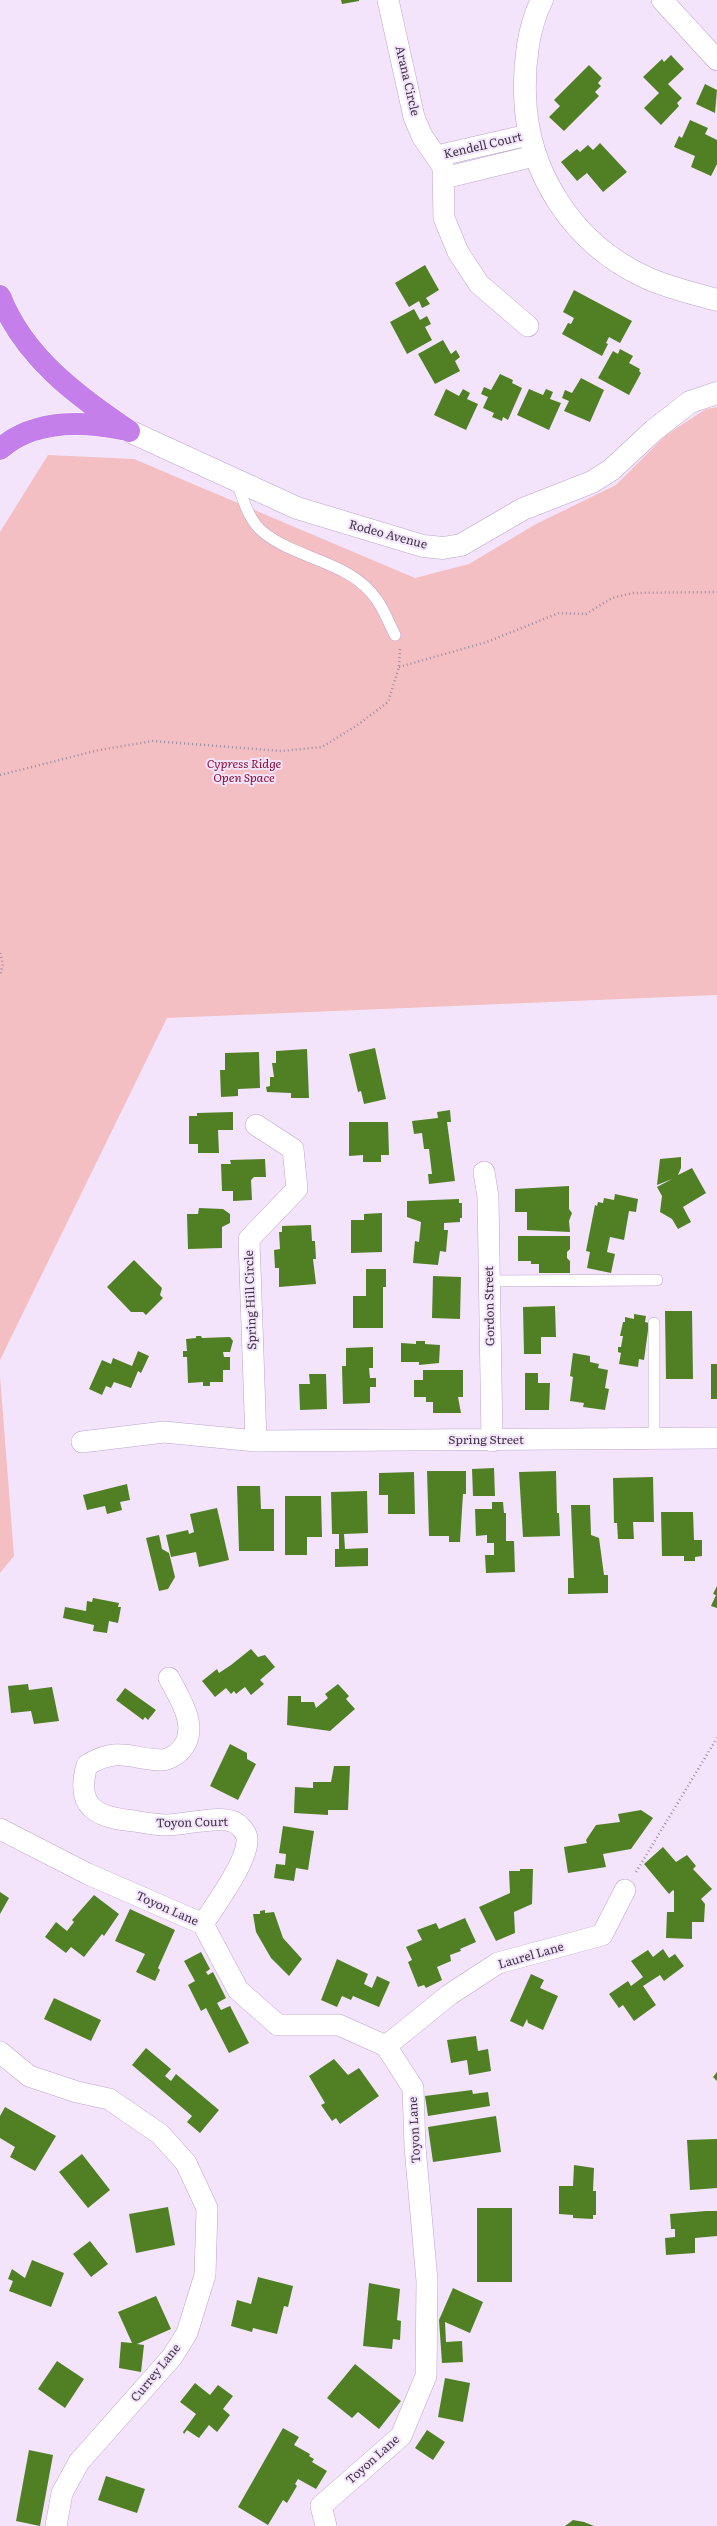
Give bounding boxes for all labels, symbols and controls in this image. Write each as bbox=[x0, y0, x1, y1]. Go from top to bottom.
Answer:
street label: Arana Circle bbox=[392, 45, 422, 117]
street label: Kendell Court bbox=[442, 130, 524, 162]
street label: Rodeo Avenue bbox=[347, 518, 429, 552]
park label: Cypress Ridge Open Space bbox=[207, 757, 281, 785]
street label: Spring Hill Circle bbox=[242, 1250, 260, 1350]
street label: Gordon Street bbox=[482, 1266, 498, 1346]
street label: Spring Street bbox=[448, 1433, 524, 1447]
street label: Toyon Court bbox=[156, 1815, 228, 1831]
street label: Toyon Lane bbox=[134, 1889, 200, 1929]
street label: Laurel Lane bbox=[497, 1940, 565, 1972]
street label: Toyon Lane bbox=[406, 2096, 424, 2164]
street label: Currey Lane bbox=[128, 2341, 184, 2405]
street label: Toyon Lane bbox=[343, 2432, 403, 2488]

